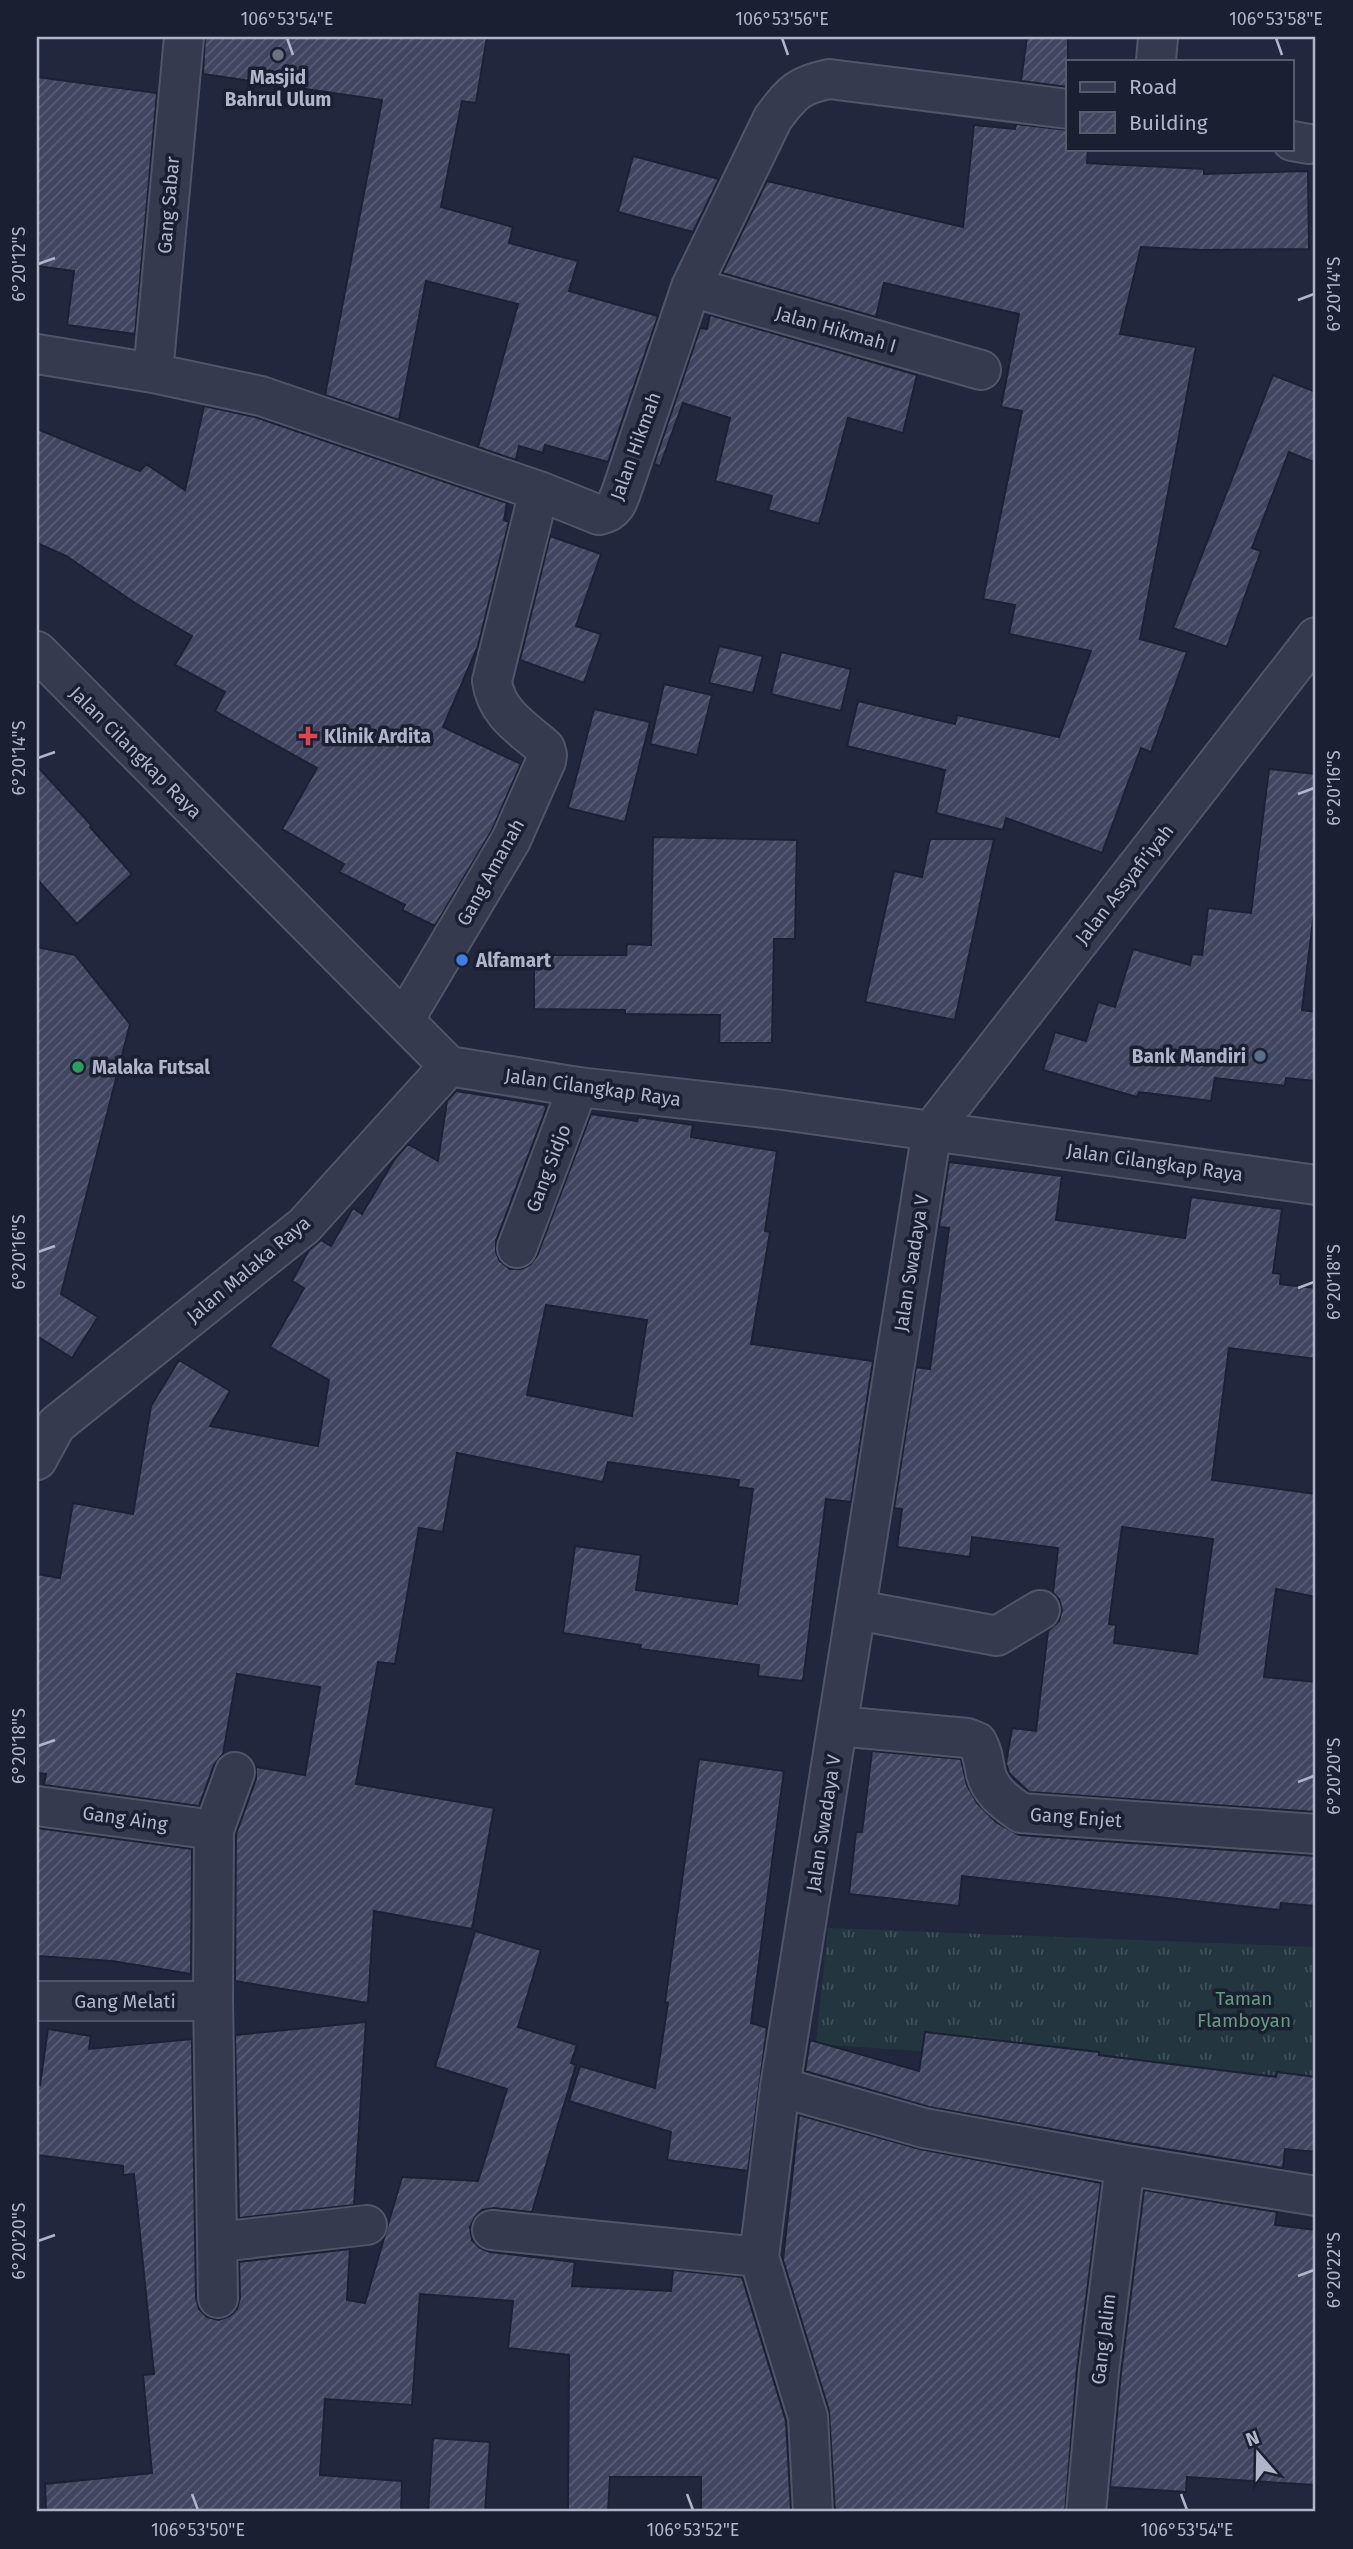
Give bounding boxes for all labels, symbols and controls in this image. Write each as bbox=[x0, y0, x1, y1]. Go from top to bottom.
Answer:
text: 106°53'54"E bbox=[241, 8, 334, 30]
text: 106°53'56"E bbox=[735, 8, 829, 30]
text: 106°53'58"E bbox=[1229, 8, 1323, 30]
marker: Masjid Bahrul Ulum bbox=[270, 47, 286, 63]
legend bbox=[1066, 60, 1294, 150]
place label: Masjid Bahrul Ulum bbox=[225, 66, 331, 111]
text: Road bbox=[1129, 74, 1177, 100]
text: Building bbox=[1129, 110, 1208, 136]
street label: Gang Sabar bbox=[153, 155, 184, 255]
text: 6°20'12"S bbox=[8, 226, 30, 302]
text: 6°20'14"S bbox=[1323, 256, 1345, 332]
street label: Jalan Hikmah I bbox=[773, 301, 899, 358]
street label: Jalan Hikmah bbox=[605, 389, 666, 504]
street label: Jalan Cilangkap Raya bbox=[65, 681, 207, 823]
text: 6°20'14"S bbox=[8, 720, 30, 796]
place label: Klinik Ardita bbox=[324, 725, 431, 748]
marker: Klinik Ardita bbox=[298, 726, 318, 746]
text: 6°20'16"S bbox=[1323, 750, 1345, 826]
street label: Gang Amanah bbox=[452, 815, 529, 930]
street label: Jalan Assyafi'iyah bbox=[1070, 820, 1179, 949]
place label: Alfamart bbox=[475, 949, 552, 972]
marker: Alfamart bbox=[454, 952, 470, 968]
place label: Bank Mandiri bbox=[1132, 1045, 1246, 1068]
marker: Bank Mandiri bbox=[1252, 1048, 1268, 1064]
place label: Malaka Futsal bbox=[92, 1056, 210, 1079]
marker: Malaka Futsal bbox=[70, 1059, 86, 1075]
street label: Jalan Cilangkap Raya bbox=[503, 1064, 682, 1111]
street label: Gang Sidjo bbox=[521, 1121, 576, 1215]
street label: Jalan Cilangkap Raya bbox=[1065, 1139, 1244, 1186]
street label: Jalan Swadaya V bbox=[889, 1193, 934, 1333]
street label: Jalan Malaka Raya bbox=[182, 1211, 315, 1328]
text: 6°20'16"S bbox=[8, 1214, 30, 1290]
text: 6°20'18"S bbox=[1323, 1244, 1345, 1320]
text: 6°20'18"S bbox=[8, 1708, 30, 1784]
text: 6°20'20"S bbox=[1323, 1737, 1345, 1815]
street label: Jalan Swadaya V bbox=[801, 1753, 846, 1893]
street label: Gang Aing bbox=[81, 1801, 169, 1836]
street label: Gang Enjet bbox=[1029, 1803, 1123, 1832]
park label: Taman Flamboyan bbox=[1197, 1987, 1291, 2032]
street label: Gang Melati bbox=[74, 1990, 176, 2013]
text: 6°20'20"S bbox=[8, 2202, 30, 2280]
text: 6°20'22"S bbox=[1323, 2232, 1345, 2308]
street label: Gang Jalim bbox=[1087, 2292, 1120, 2386]
north arrow bbox=[1224, 2420, 1294, 2490]
text: N bbox=[1242, 2426, 1262, 2451]
text: 106°53'50"E bbox=[151, 2519, 245, 2541]
text: 106°53'52"E bbox=[646, 2519, 740, 2541]
text: 106°53'54"E bbox=[1141, 2519, 1234, 2541]

